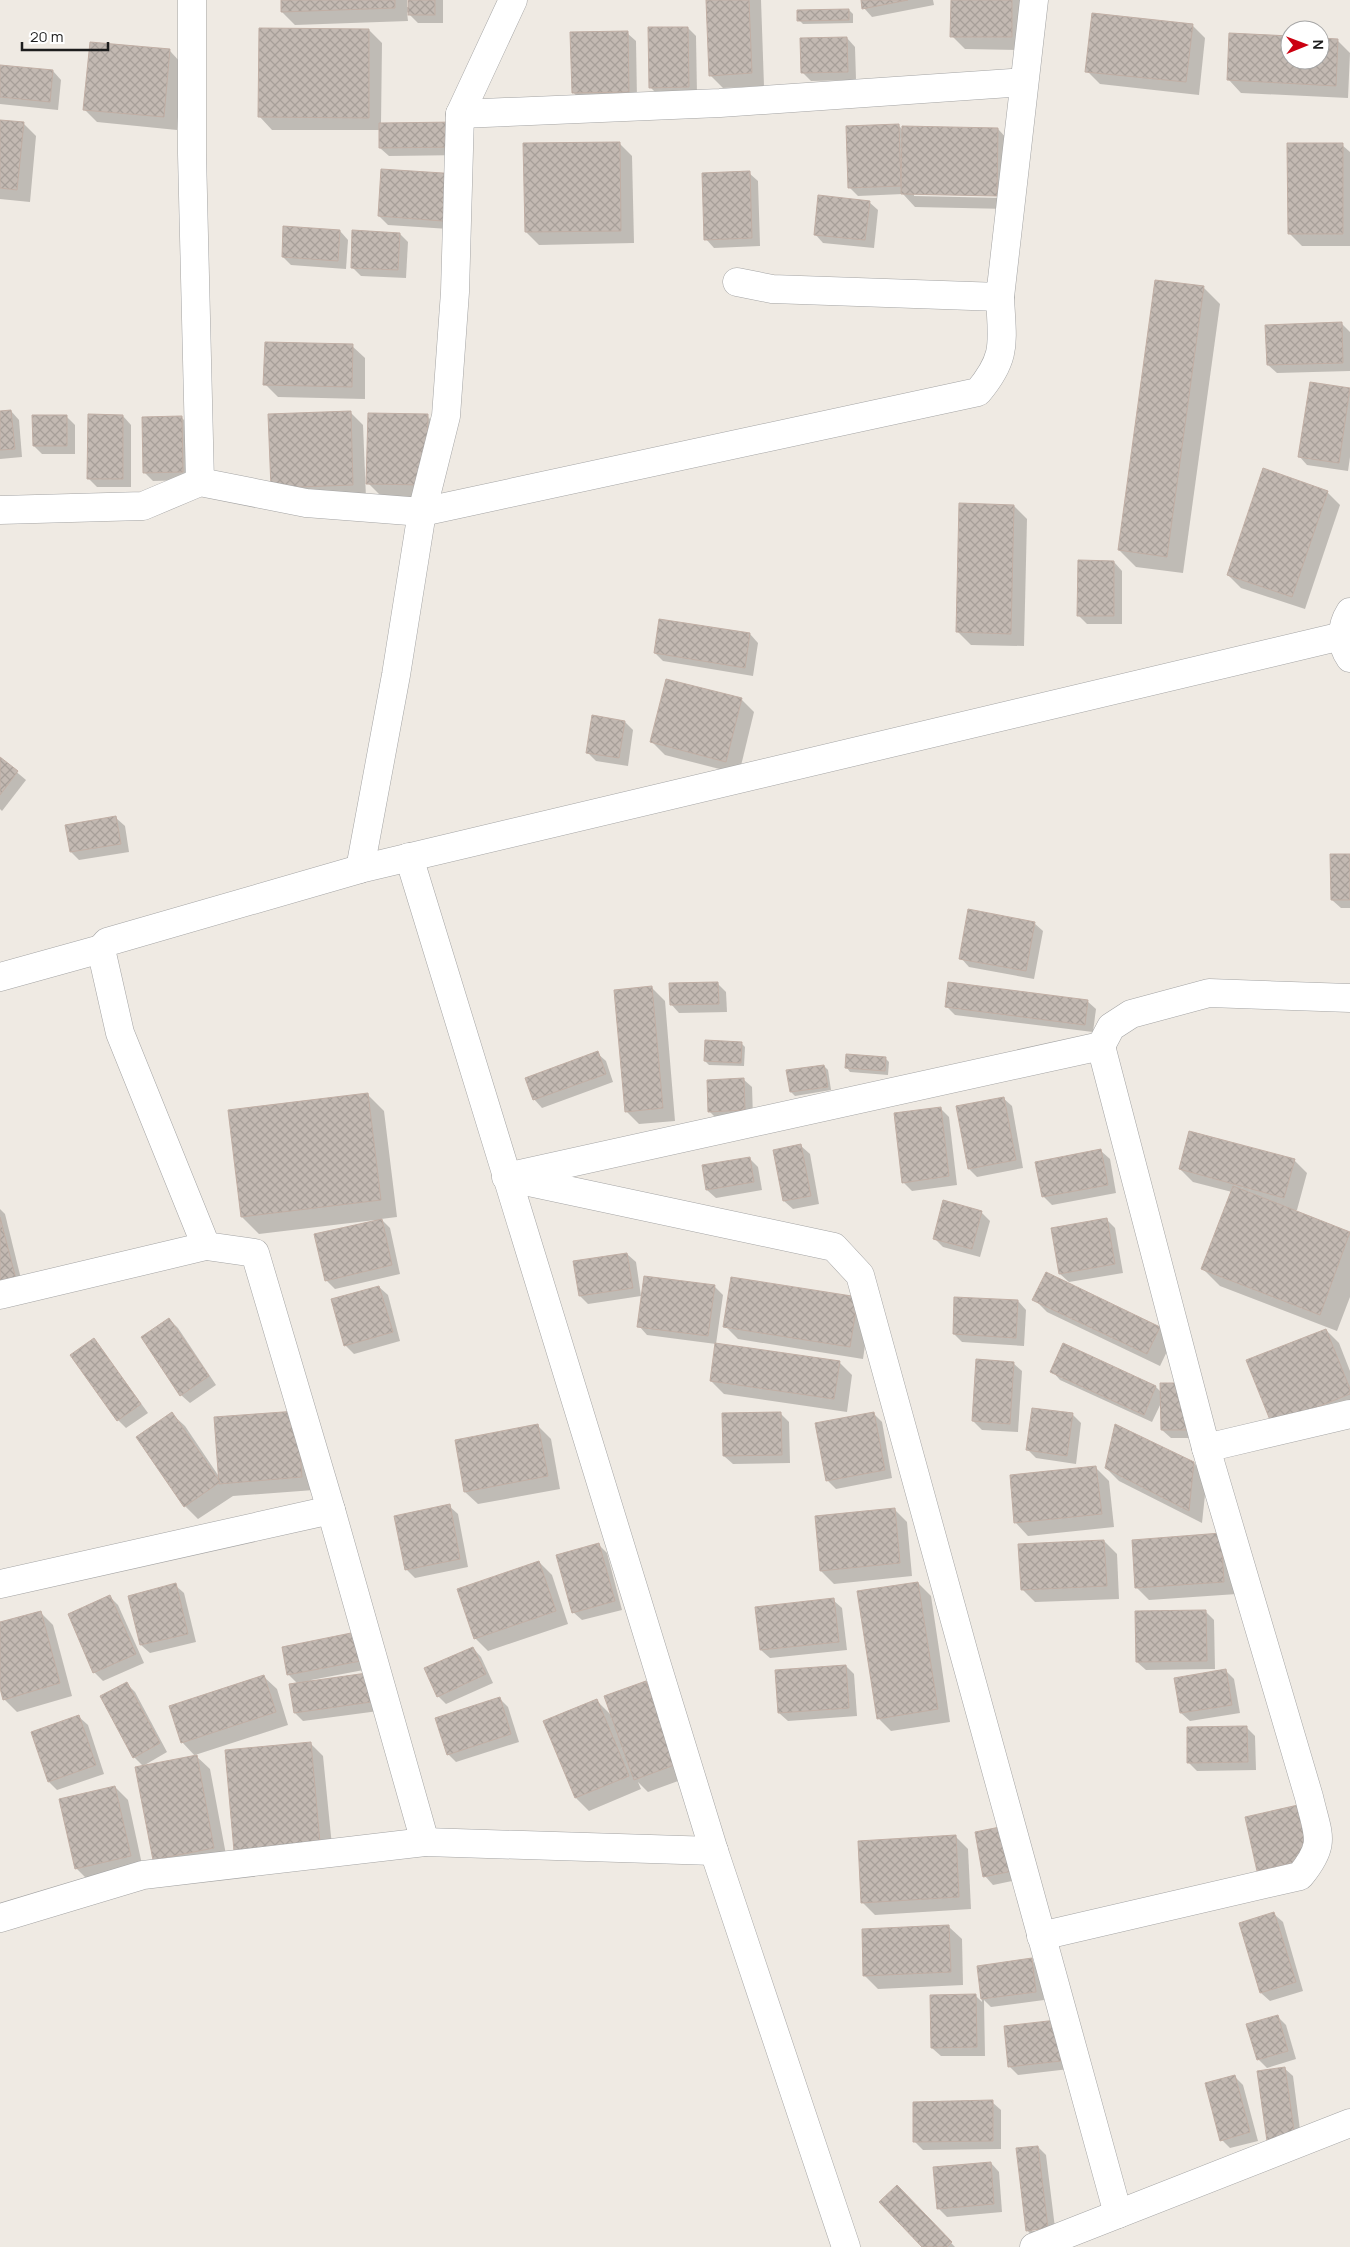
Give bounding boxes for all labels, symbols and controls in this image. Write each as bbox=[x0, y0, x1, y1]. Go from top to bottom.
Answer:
scale bar bbox=[22, 20, 109, 52]
north arrow bbox=[1280, 20, 1330, 70]
text: 20 m bbox=[30, 26, 63, 47]
text: N bbox=[1309, 40, 1328, 50]

